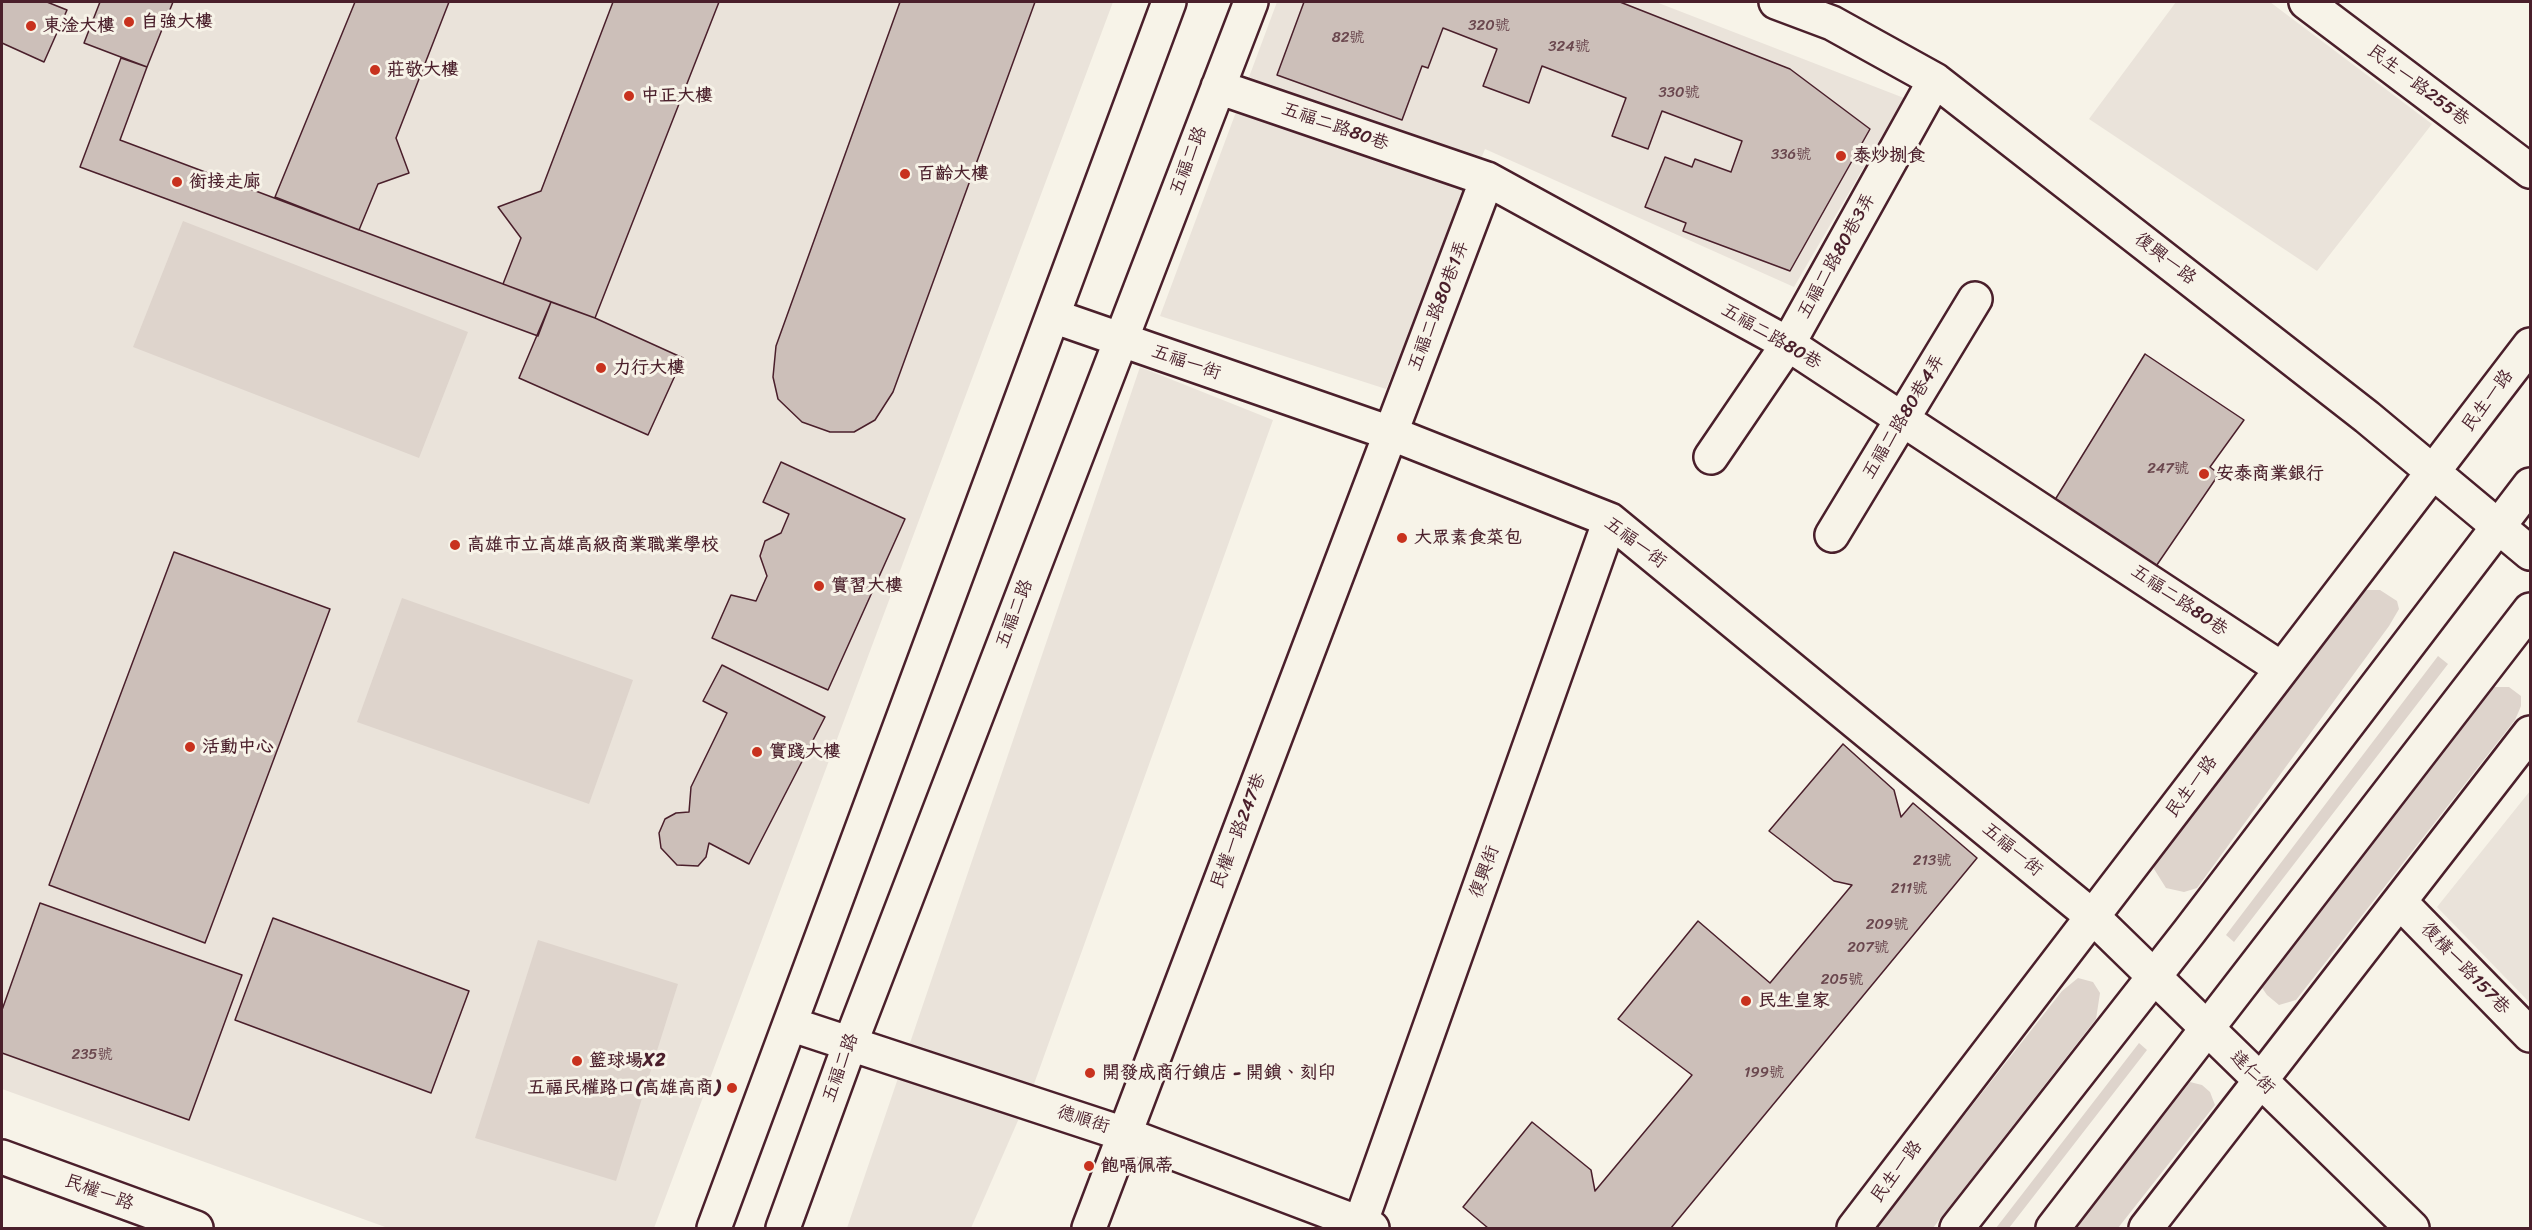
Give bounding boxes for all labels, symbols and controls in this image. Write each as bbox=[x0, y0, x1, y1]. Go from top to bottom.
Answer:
place label: 自強大樓 bbox=[141, 11, 213, 33]
place label: 東淦大樓 bbox=[43, 15, 115, 37]
marker: 自強大樓 bbox=[122, 15, 136, 29]
house number: 320號 bbox=[1468, 17, 1510, 35]
marker: 東淦大樓 bbox=[24, 19, 38, 33]
house number: 82號 bbox=[1332, 29, 1364, 47]
house number: 324號 bbox=[1548, 38, 1590, 56]
street label: 民生一路255巷 bbox=[2363, 41, 2473, 131]
place label: 莊敬大樓 bbox=[387, 59, 459, 81]
marker: 莊敬大樓 bbox=[368, 63, 382, 77]
house number: 330號 bbox=[1659, 84, 1699, 102]
place label: 中正大樓 bbox=[641, 85, 713, 107]
marker: 中正大樓 bbox=[622, 89, 636, 103]
street label: 五福二路80巷 bbox=[1278, 99, 1392, 155]
street label: 五福二路 bbox=[1166, 124, 1212, 198]
place label: 泰炒捌食 bbox=[1853, 145, 1925, 167]
house number: 336號 bbox=[1771, 146, 1811, 164]
marker: 泰炒捌食 bbox=[1834, 149, 1848, 163]
place label: 百齡大樓 bbox=[917, 163, 989, 185]
marker: 百齡大樓 bbox=[898, 167, 912, 181]
place label: 銜接走廊 bbox=[189, 171, 261, 193]
marker: 銜接走廊 bbox=[170, 175, 184, 189]
street label: 五福二路80巷3弄 bbox=[1794, 189, 1880, 323]
street label: 復興一路 bbox=[2130, 228, 2200, 290]
street label: 五福二路80巷1弄 bbox=[1404, 238, 1474, 374]
street label: 五福二路80巷 bbox=[1717, 300, 1825, 374]
street label: 五福一街 bbox=[1148, 341, 1224, 385]
street label: 五福二路80巷4弄 bbox=[1858, 351, 1950, 483]
place label: 力行大樓 bbox=[613, 357, 685, 379]
marker: 力行大樓 bbox=[594, 361, 608, 375]
street label: 民生一路 bbox=[2458, 366, 2518, 436]
house number: 247號 bbox=[2147, 460, 2189, 478]
place label: 安泰商業銀行 bbox=[2216, 463, 2324, 485]
marker: 安泰商業銀行 bbox=[2197, 467, 2211, 481]
street label: 五福一街 bbox=[1600, 513, 1670, 573]
place label: 大眾素食菜包 bbox=[1414, 527, 1522, 549]
marker: 大眾素食菜包 bbox=[1395, 531, 1409, 545]
place label: 高雄市立高雄高級商業職業學校 bbox=[467, 534, 719, 556]
marker: 高雄市立高雄高級商業職業學校 bbox=[448, 538, 462, 552]
street label: 五福二路80巷 bbox=[2126, 561, 2232, 641]
place label: 實習大樓 bbox=[831, 575, 903, 597]
street label: 五福二路 bbox=[992, 577, 1038, 651]
marker: 實習大樓 bbox=[812, 579, 826, 593]
place label: 活動中心 bbox=[202, 736, 274, 758]
marker: 活動中心 bbox=[183, 740, 197, 754]
place label: 實踐大樓 bbox=[769, 741, 841, 763]
marker: 實踐大樓 bbox=[750, 745, 764, 759]
street label: 民生一路 bbox=[2162, 752, 2222, 822]
street label: 民權一路247巷 bbox=[1207, 770, 1271, 892]
street label: 五福一街 bbox=[1977, 819, 2047, 881]
street label: 復興街 bbox=[1466, 843, 1504, 901]
house number: 213號 bbox=[1913, 852, 1951, 870]
house number: 211號 bbox=[1891, 880, 1927, 898]
house number: 209號 bbox=[1866, 916, 1908, 934]
street label: 復橫一路157巷 bbox=[2416, 919, 2514, 1019]
house number: 207號 bbox=[1847, 939, 1889, 957]
house number: 205號 bbox=[1821, 971, 1863, 989]
place label: 民生皇家 bbox=[1758, 990, 1830, 1012]
marker: 民生皇家 bbox=[1739, 994, 1753, 1008]
street label: 五福二路 bbox=[819, 1030, 863, 1106]
house number: 235號 bbox=[71, 1046, 113, 1064]
street label: 達仁街 bbox=[2225, 1046, 2279, 1100]
place label: 籃球場X2 bbox=[589, 1050, 665, 1072]
marker: 籃球場X2 bbox=[570, 1054, 584, 1068]
place label: 開發成商行鎖店 - 開鎖、刻印 bbox=[1102, 1062, 1336, 1084]
house number: 199號 bbox=[1744, 1064, 1784, 1082]
marker: 開發成商行鎖店 - 開鎖、刻印 bbox=[1083, 1066, 1097, 1080]
place label: 五福民權路口(高雄高商) bbox=[527, 1077, 720, 1099]
marker: 五福民權路口(高雄高商) bbox=[725, 1081, 739, 1095]
street label: 德順街 bbox=[1054, 1101, 1112, 1139]
street label: 民生一路 bbox=[1867, 1137, 1927, 1207]
place label: 飽嗝佩蒂 bbox=[1101, 1155, 1173, 1177]
marker: 飽嗝佩蒂 bbox=[1082, 1159, 1096, 1173]
street label: 民權一路 bbox=[61, 1171, 137, 1215]

